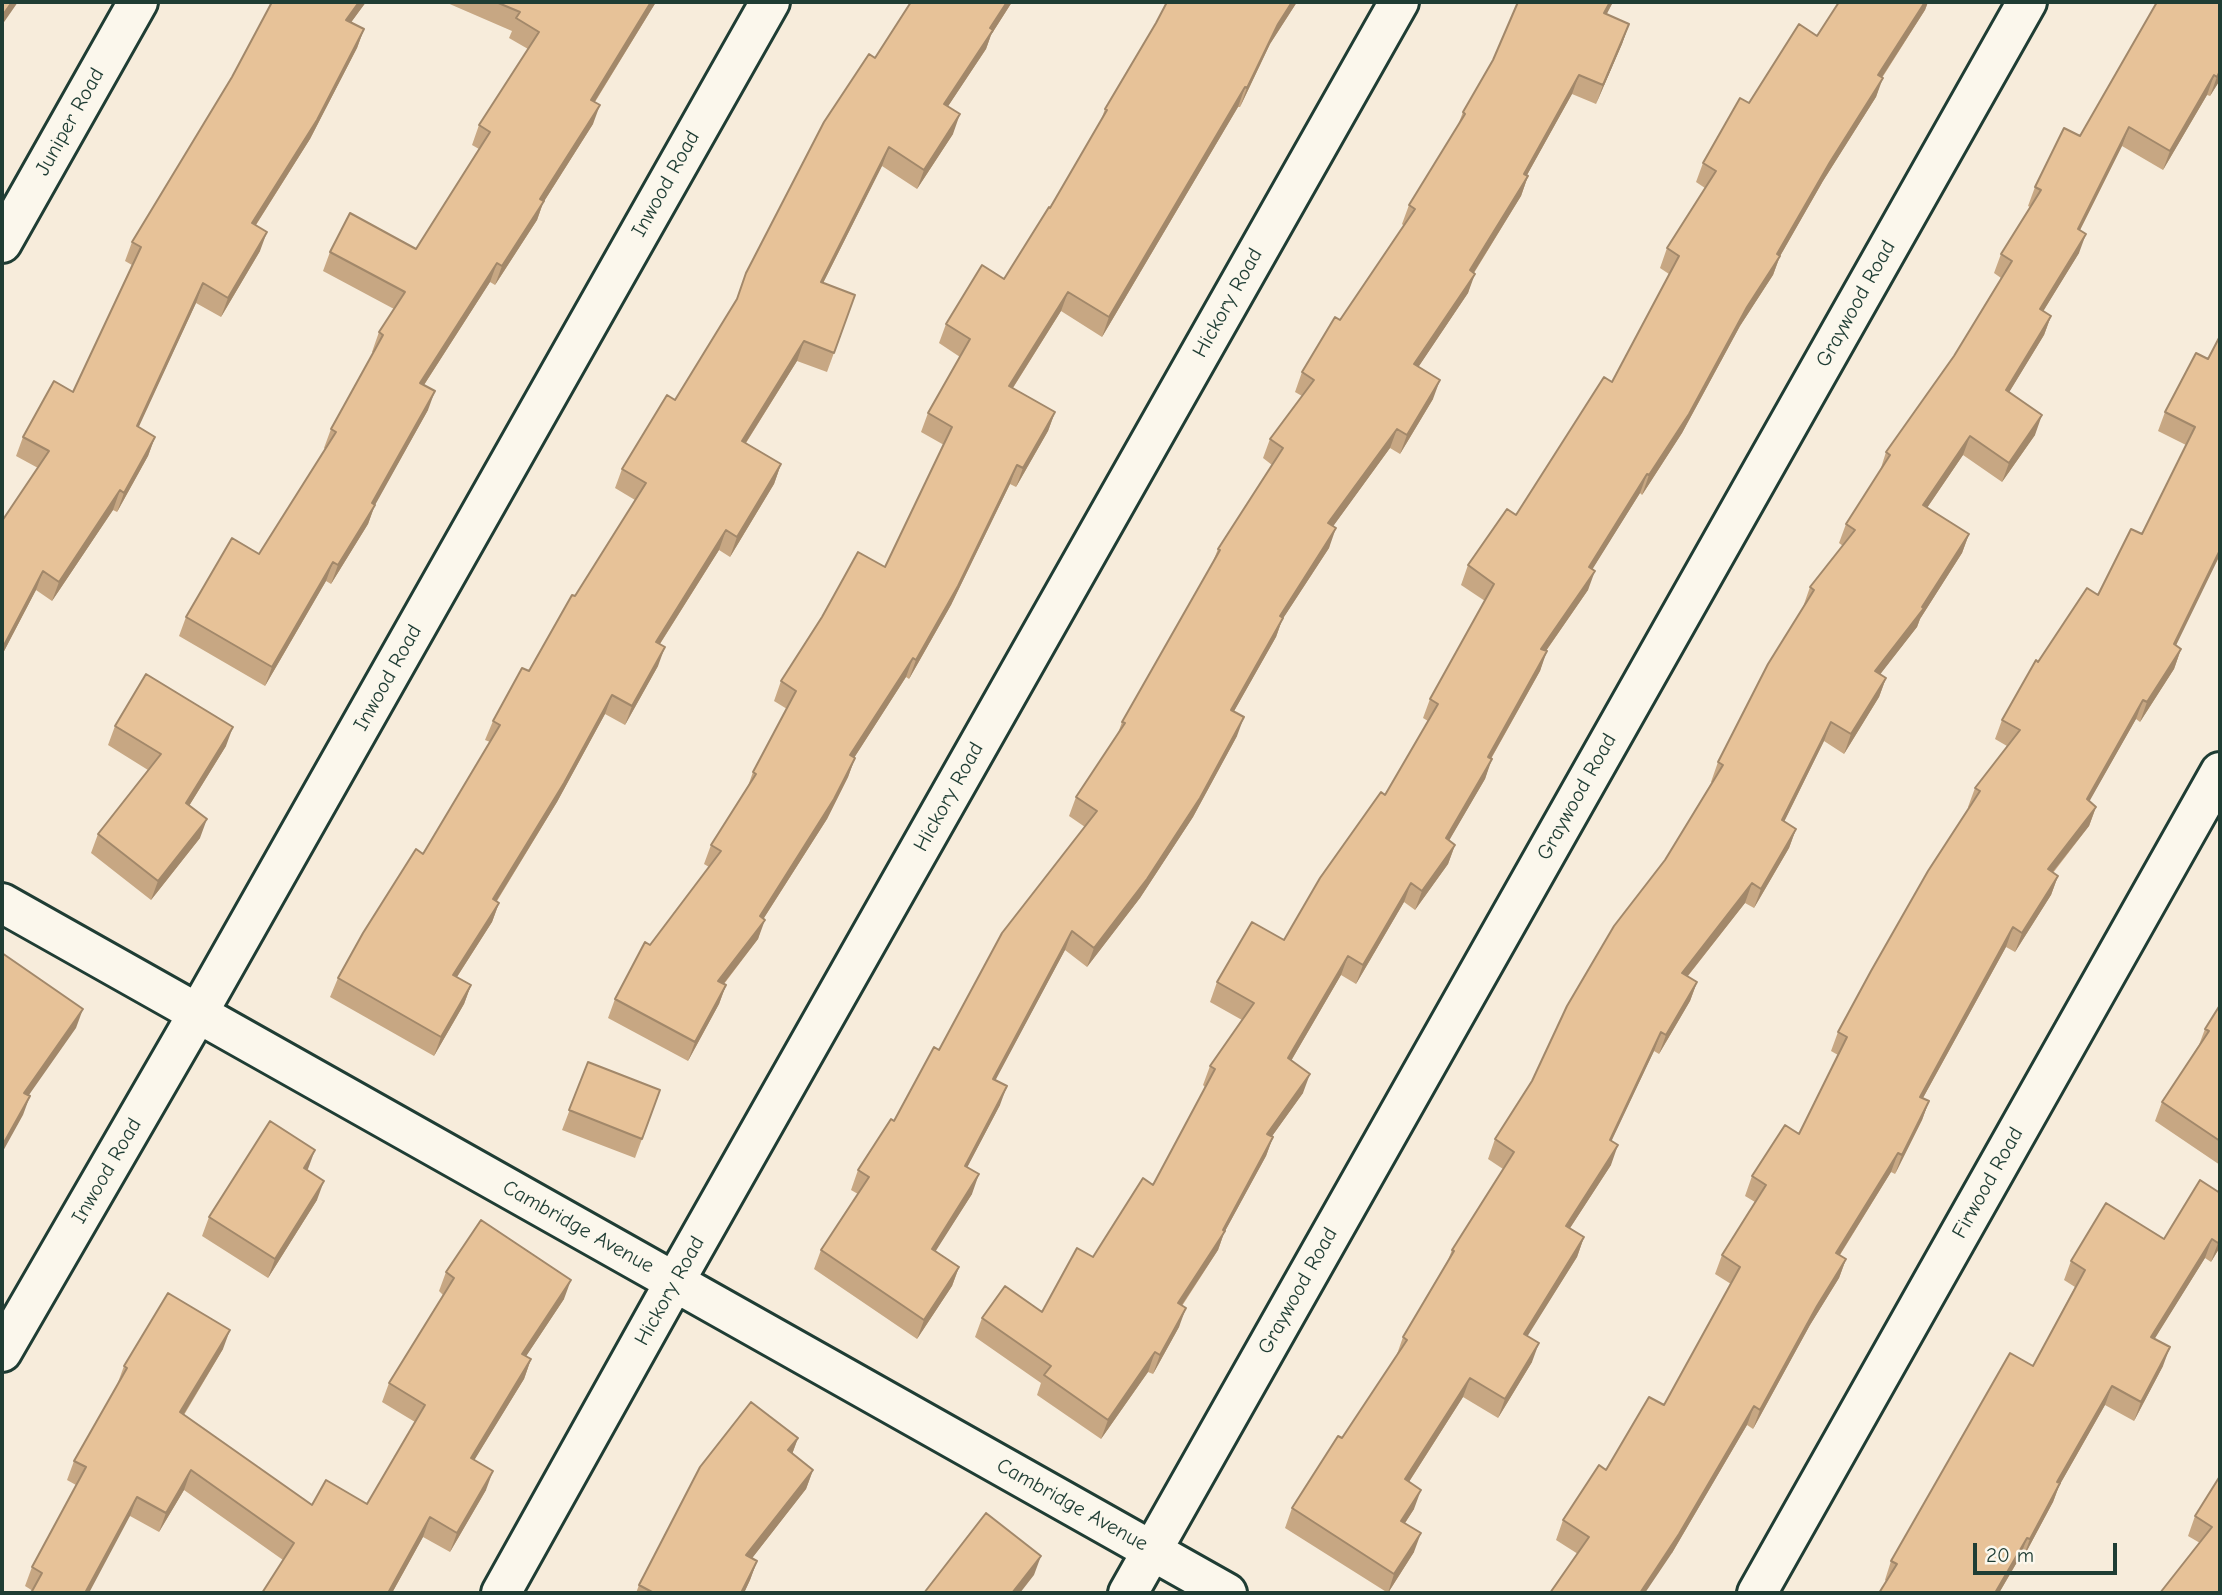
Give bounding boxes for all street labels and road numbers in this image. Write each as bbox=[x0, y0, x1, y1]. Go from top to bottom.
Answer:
street label: Juniper Road bbox=[30, 64, 110, 180]
street label: Inwood Road bbox=[626, 126, 706, 242]
street label: Graywood Road bbox=[1811, 236, 1901, 372]
street label: Hickory Road bbox=[1188, 244, 1268, 362]
street label: Inwood Road bbox=[348, 620, 428, 736]
street label: Graywood Road bbox=[1532, 729, 1622, 865]
street label: Hickory Road bbox=[909, 738, 989, 856]
street label: Inwood Road bbox=[67, 1114, 147, 1228]
street label: Firwood Road bbox=[1947, 1123, 2029, 1243]
street label: Cambridge Avenue bbox=[498, 1175, 658, 1279]
street label: Graywood Road bbox=[1253, 1223, 1343, 1359]
street label: Hickory Road bbox=[630, 1232, 710, 1350]
street label: Cambridge Avenue bbox=[992, 1453, 1152, 1557]

